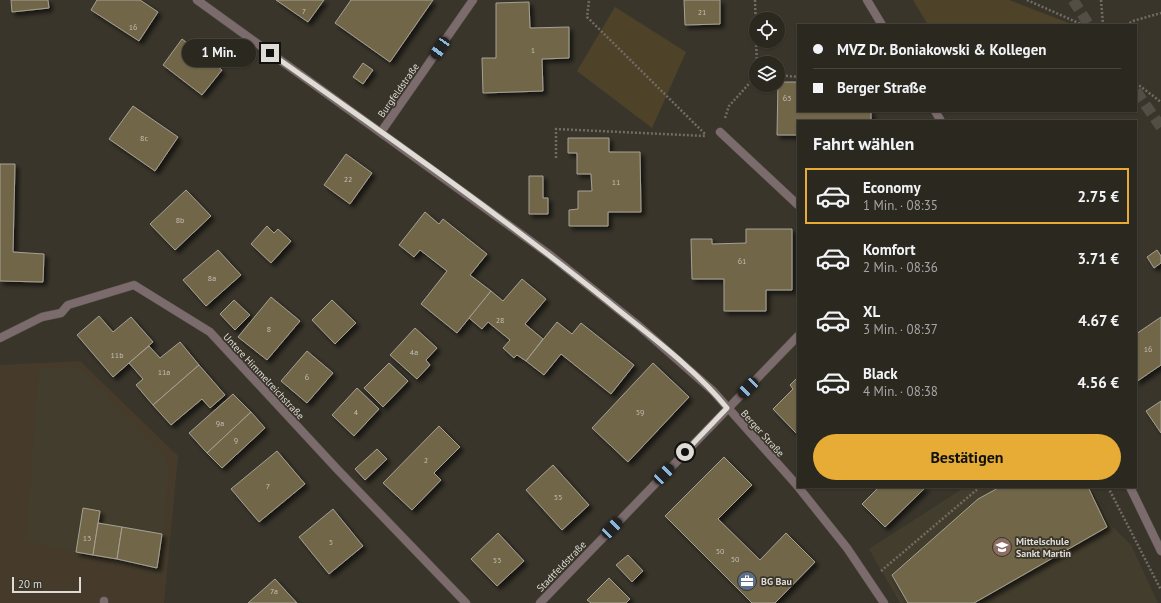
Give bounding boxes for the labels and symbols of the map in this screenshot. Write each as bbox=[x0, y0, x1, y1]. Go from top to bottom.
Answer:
house number: 7 bbox=[302, 6, 306, 16]
house number: 21 bbox=[698, 7, 706, 17]
house number: 16 bbox=[129, 22, 137, 32]
car bbox=[428, 35, 452, 61]
callout: 1 Min. bbox=[182, 39, 256, 67]
route end bbox=[261, 44, 279, 62]
house number: 1 bbox=[531, 45, 535, 55]
street label: Burgfeldstraße bbox=[375, 61, 422, 120]
house number: 63 bbox=[783, 93, 791, 103]
house number: 8c bbox=[140, 133, 148, 143]
house number: 22 bbox=[344, 174, 352, 184]
house number: 11 bbox=[612, 177, 620, 187]
house number: 8b bbox=[176, 215, 184, 225]
house number: 61 bbox=[738, 256, 746, 266]
house number: 8a bbox=[208, 273, 216, 283]
house number: 28 bbox=[496, 315, 504, 325]
house number: 8 bbox=[267, 324, 271, 334]
street label: Untere Himmelreichstraße bbox=[220, 330, 307, 422]
house number: 16 bbox=[1144, 344, 1152, 354]
house number: 4a bbox=[410, 347, 418, 357]
house number: 11b bbox=[110, 350, 124, 360]
house number: 11a bbox=[158, 367, 170, 377]
house number: 6 bbox=[305, 372, 309, 382]
car bbox=[735, 375, 761, 401]
house number: 4 bbox=[354, 407, 359, 417]
house number: 59 bbox=[636, 407, 644, 417]
street label: Berger Straße bbox=[738, 407, 787, 460]
house number: 9a bbox=[216, 418, 224, 428]
house number: 9 bbox=[234, 435, 238, 445]
route start bbox=[676, 443, 694, 461]
house number: 2 bbox=[424, 455, 428, 465]
car bbox=[651, 461, 677, 487]
house number: 7 bbox=[266, 481, 270, 491]
house number: 55 bbox=[554, 492, 562, 502]
car bbox=[599, 515, 625, 541]
house number: 13 bbox=[83, 533, 91, 543]
place label: Mittelschule Sankt Martin bbox=[1016, 535, 1071, 560]
school or university icon: Mittelschule Sankt Martin bbox=[991, 536, 1013, 558]
house number: 5 bbox=[329, 537, 333, 547]
street label: Stadtfeldstraße bbox=[534, 538, 589, 595]
house number: 50 bbox=[716, 546, 725, 556]
house number: 50 bbox=[731, 554, 740, 564]
house number: 53 bbox=[493, 555, 501, 565]
office icon: BG Bau bbox=[736, 570, 758, 592]
scale bar bbox=[12, 575, 81, 594]
place label: BG Bau bbox=[761, 575, 792, 588]
house number: 7a bbox=[270, 586, 278, 596]

